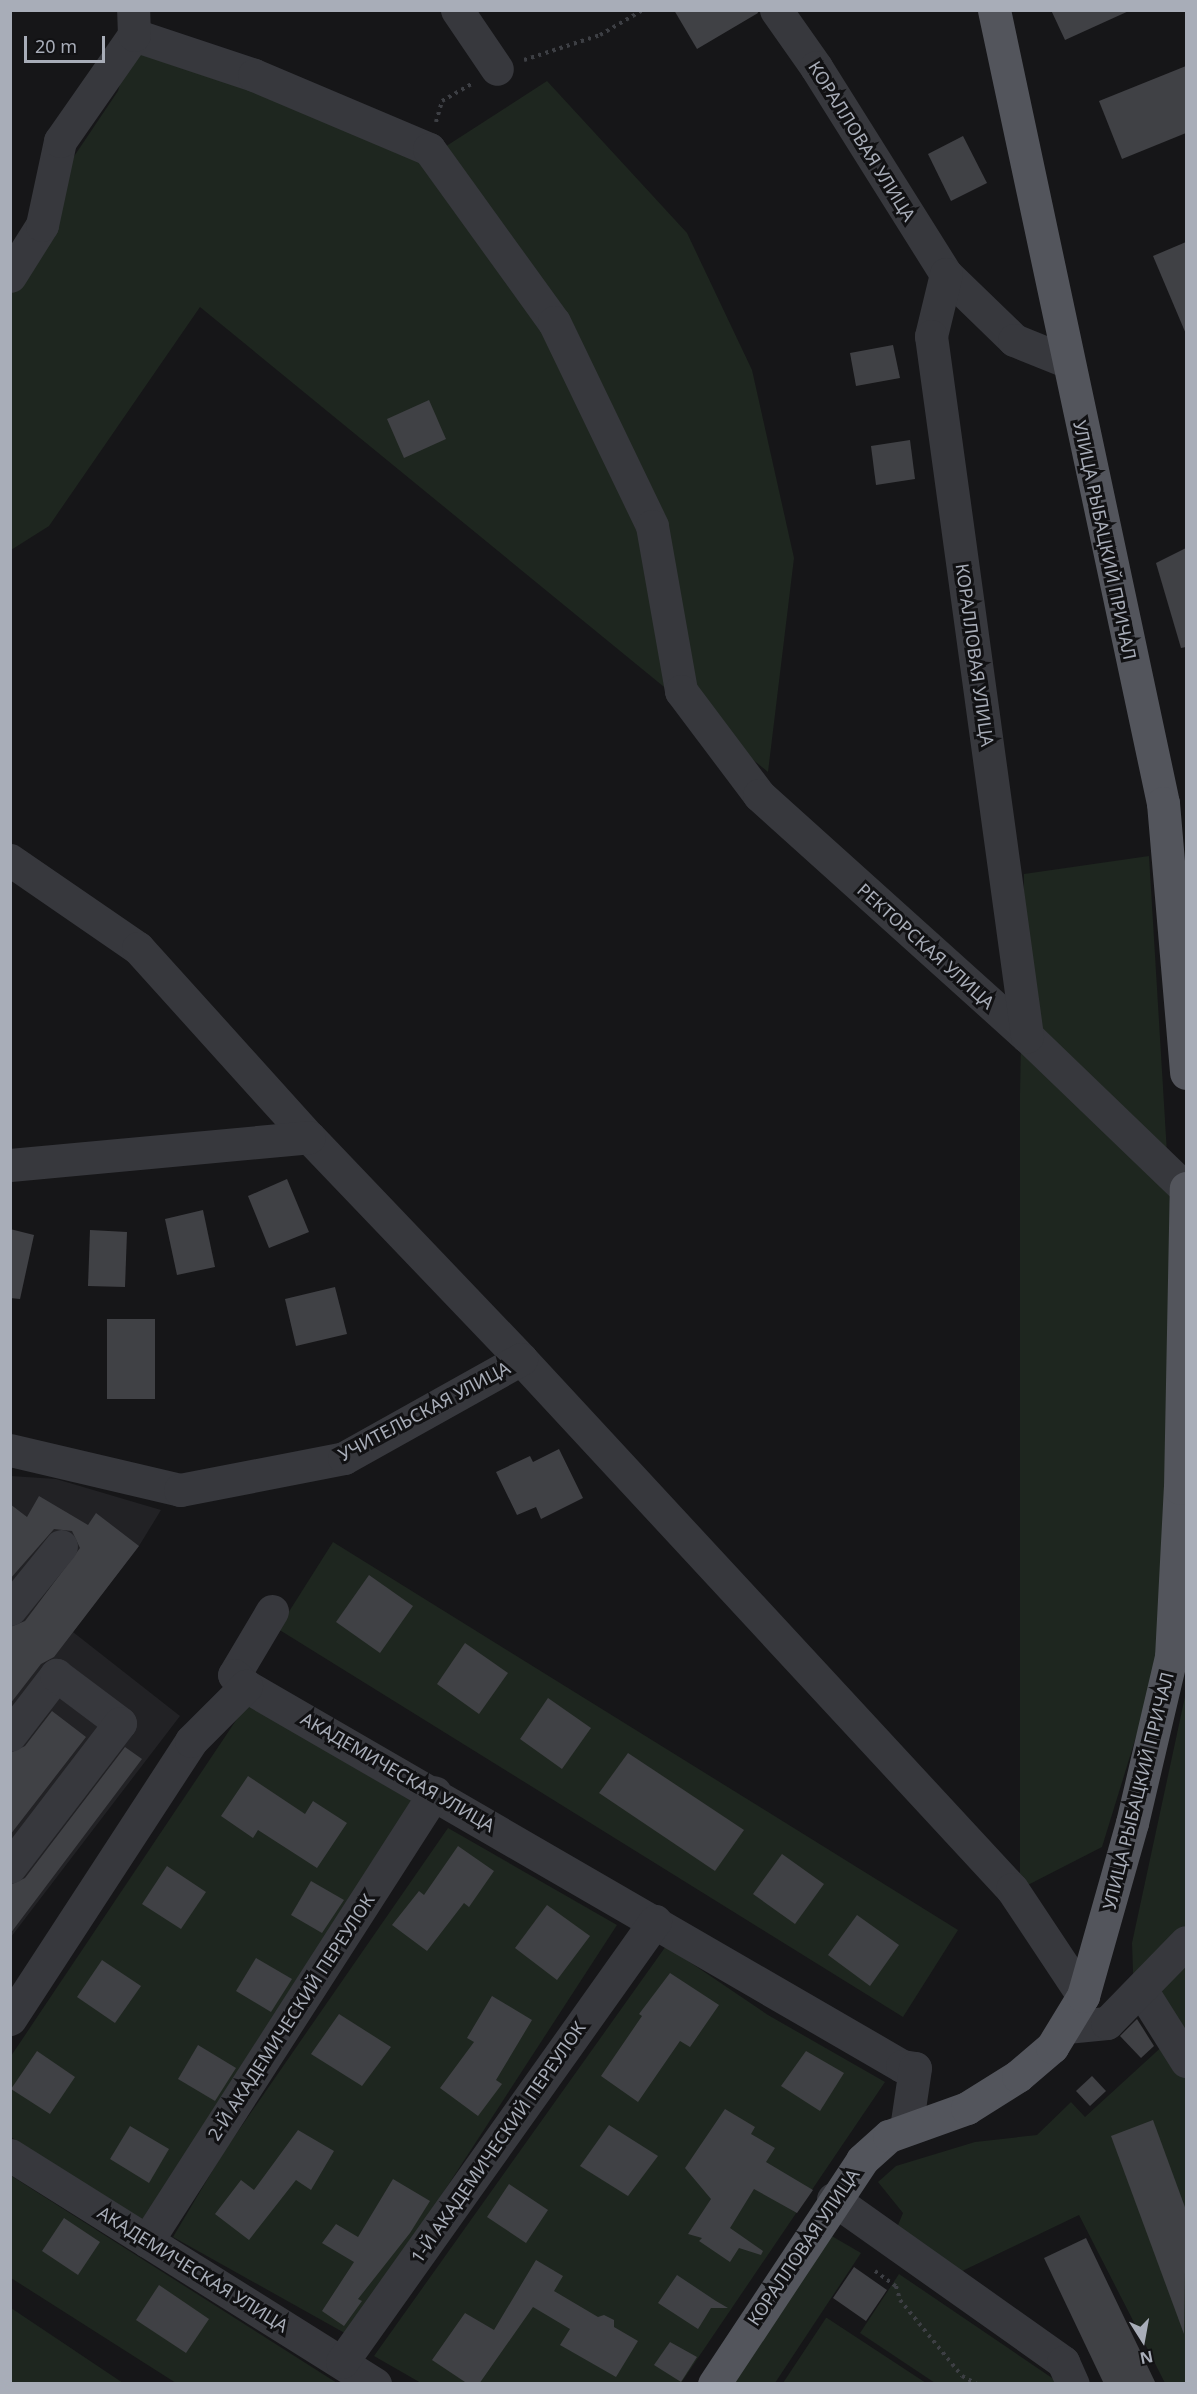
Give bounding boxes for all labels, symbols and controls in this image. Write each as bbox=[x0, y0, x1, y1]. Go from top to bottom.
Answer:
scale bar bbox=[27, 24, 108, 62]
text: 20 m bbox=[35, 34, 77, 58]
street label: КОРАЛЛОВАЯ УЛИЦА bbox=[804, 57, 920, 225]
street label: УЛИЦА РЫБАЦКИЙ ПРИЧАЛ bbox=[1069, 418, 1141, 662]
street label: КОРАЛЛОВАЯ УЛИЦА bbox=[951, 562, 999, 748]
street label: РЕКТОРСКАЯ УЛИЦА bbox=[853, 879, 999, 1013]
street label: УЧИТЕЛЬСКАЯ УЛИЦА bbox=[335, 1357, 513, 1465]
street label: УЛИЦА РЫБАЦКИЙ ПРИЧАЛ bbox=[1098, 1670, 1178, 1912]
street label: АКАДЕМИЧЕСКАЯ УЛИЦА bbox=[297, 1708, 499, 1836]
street label: 2-Й АКАДЕМИЧЕСКИЙ ПЕРЕУЛОК bbox=[203, 1890, 379, 2144]
street label: 1-Й АКАДЕМИЧЕСКИЙ ПЕРЕУЛОК bbox=[406, 2017, 590, 2267]
street label: КОРАЛЛОВАЯ УЛИЦА bbox=[742, 2164, 864, 2330]
street label: АКАДЕМИЧЕСКАЯ УЛИЦА bbox=[94, 2201, 292, 2337]
north arrow bbox=[1113, 2310, 1173, 2370]
text: N bbox=[1138, 2346, 1155, 2370]

